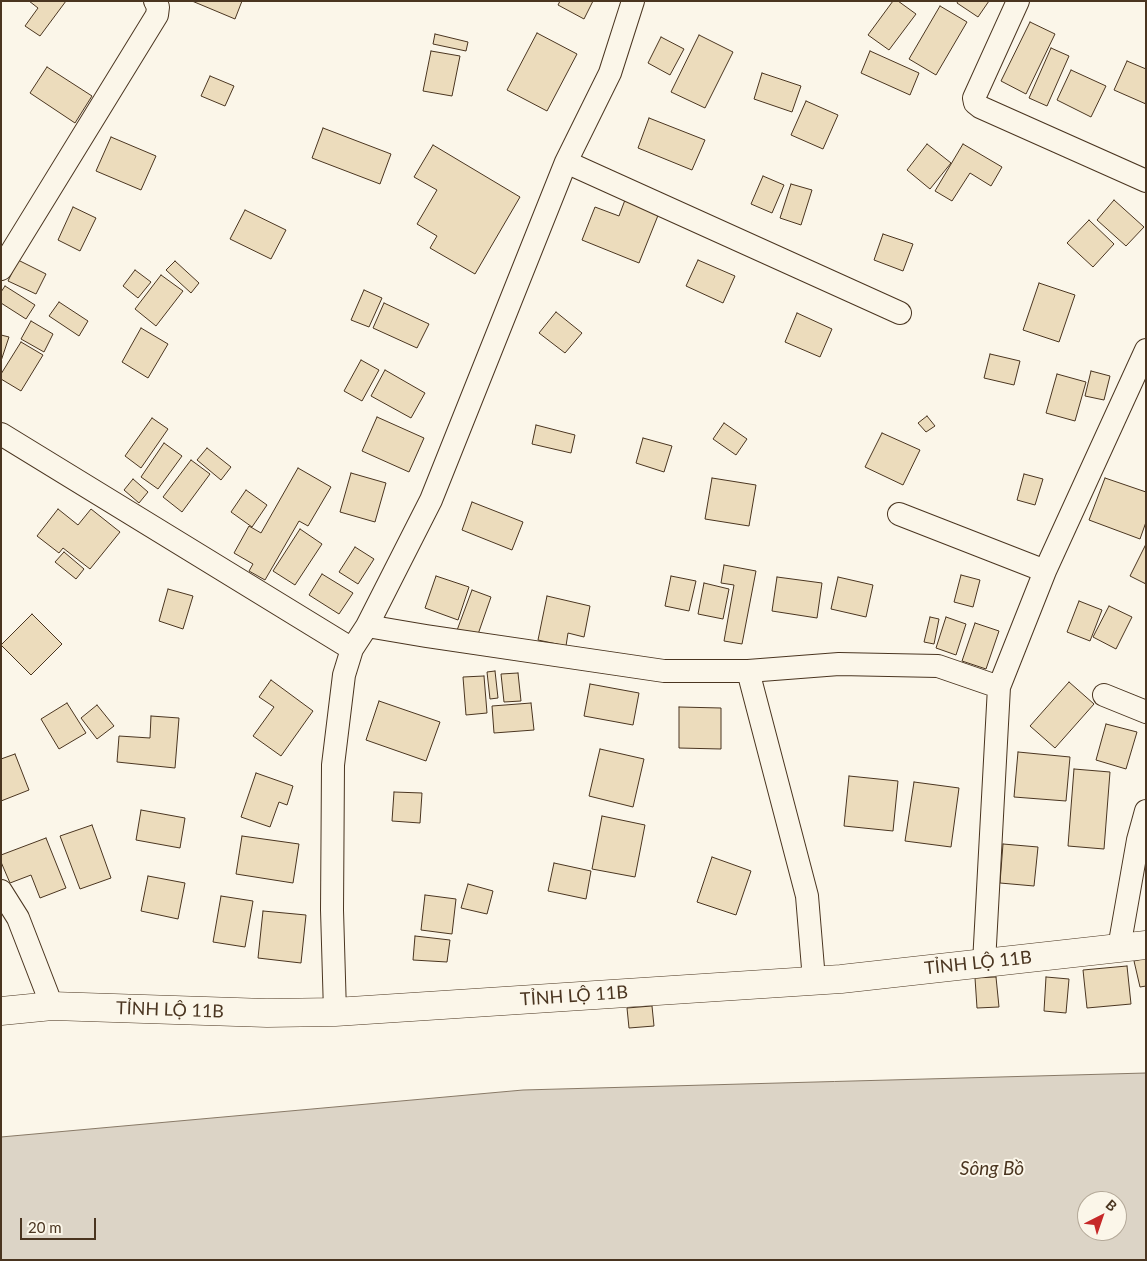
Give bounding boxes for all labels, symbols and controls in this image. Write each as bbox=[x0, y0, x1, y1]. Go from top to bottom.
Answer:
street label: TỈNH LỘ 11B bbox=[923, 947, 1033, 979]
street label: TỈNH LỘ 11B bbox=[519, 981, 629, 1011]
street label: TỈNH LỘ 11B bbox=[116, 997, 224, 1023]
water label: Sông Bồ bbox=[960, 1158, 1024, 1180]
north arrow bbox=[1077, 1191, 1127, 1241]
text: B bbox=[1102, 1196, 1121, 1214]
scale bar bbox=[22, 1208, 99, 1240]
text: 20 m bbox=[28, 1218, 62, 1236]

